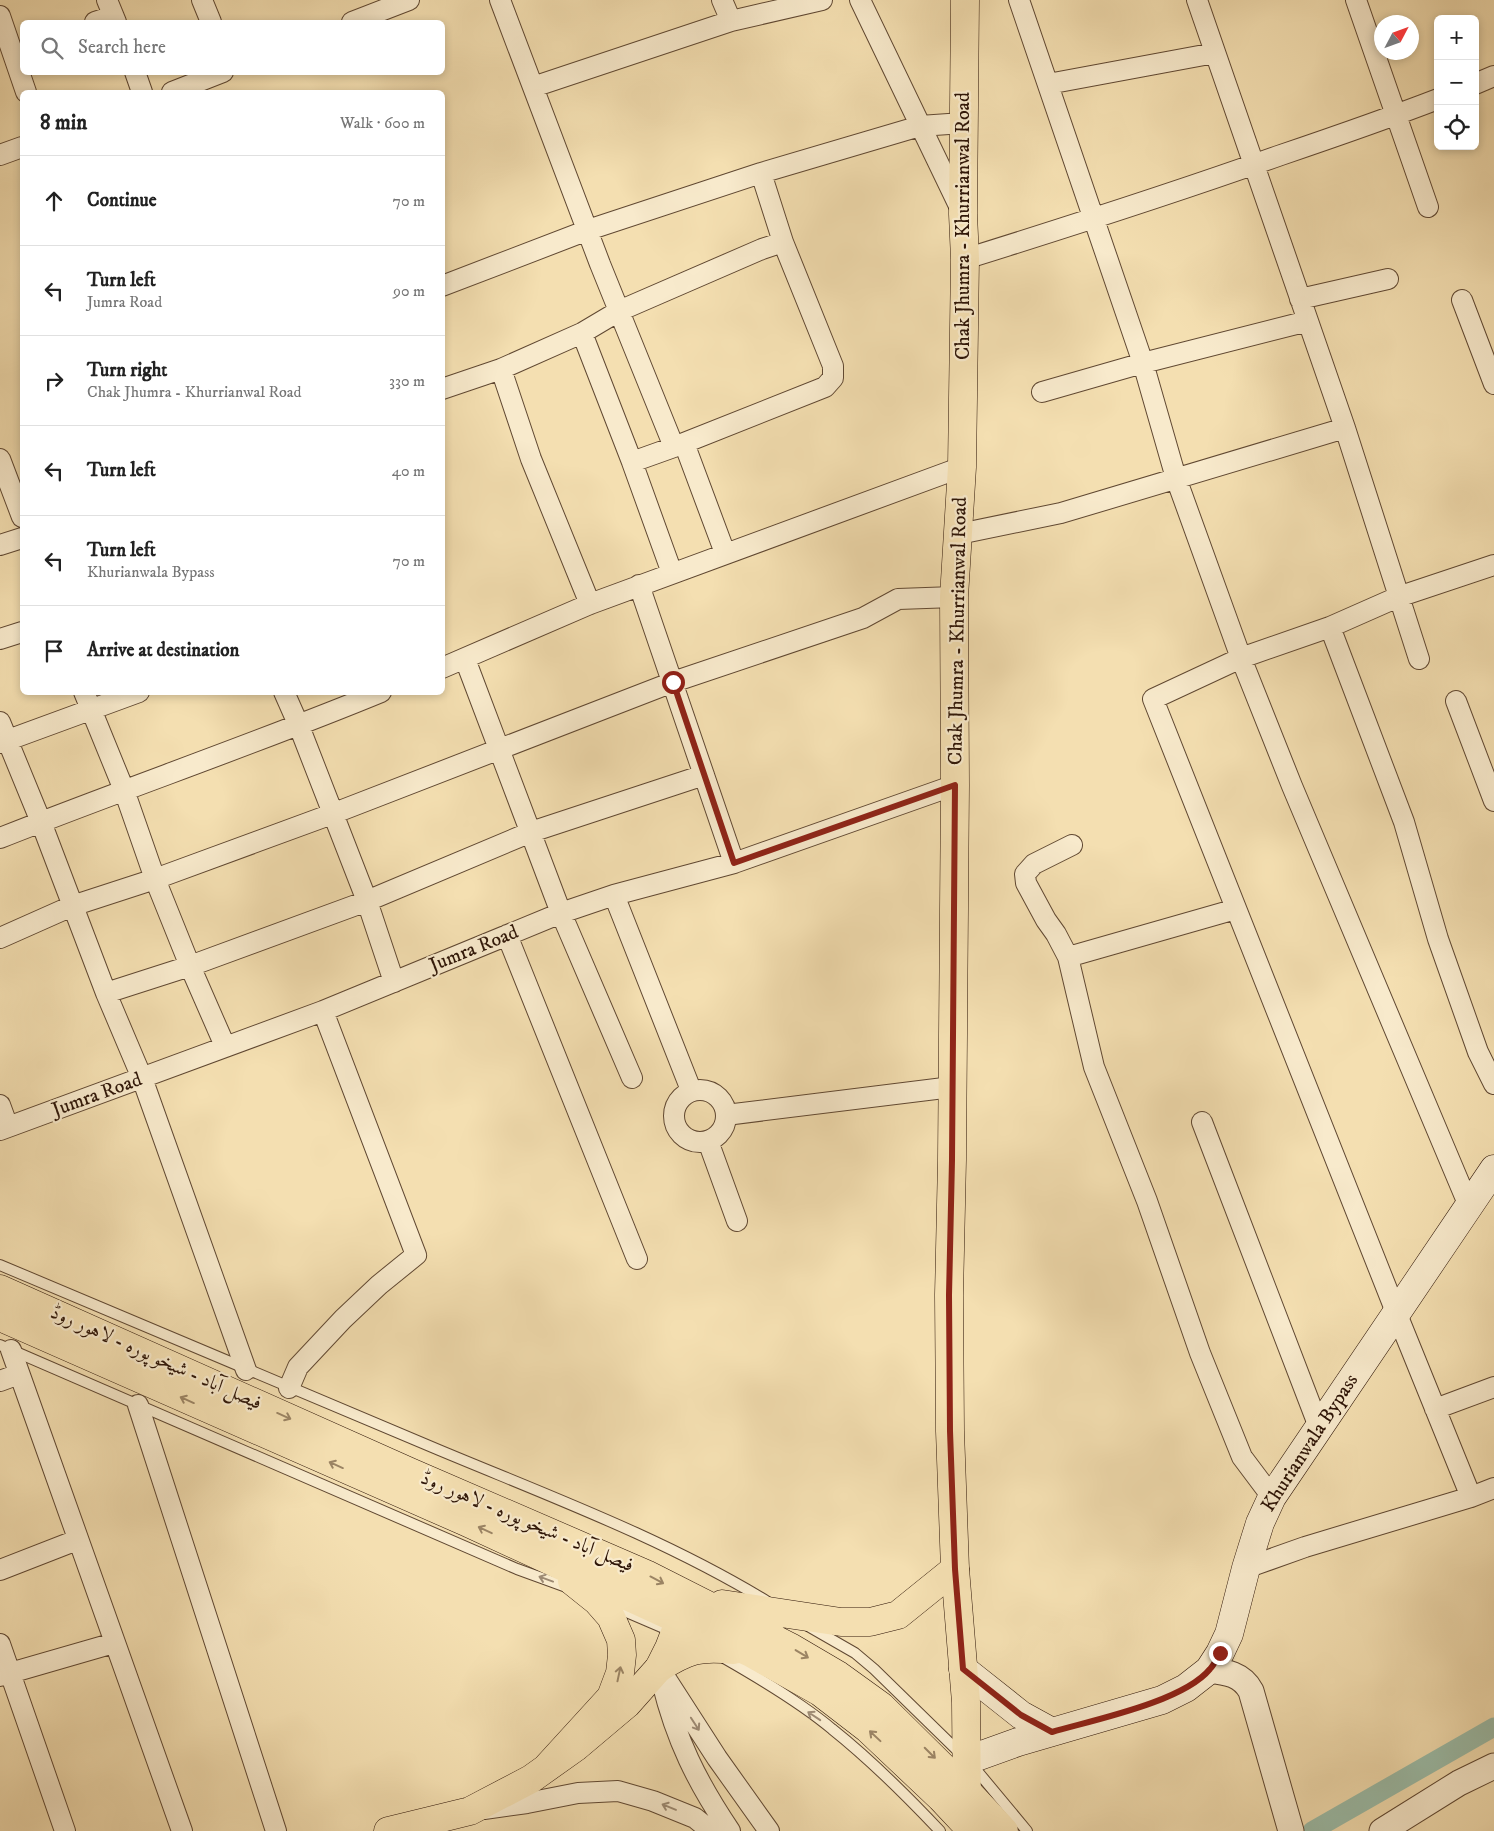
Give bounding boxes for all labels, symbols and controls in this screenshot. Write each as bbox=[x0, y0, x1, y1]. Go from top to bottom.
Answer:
north arrow bbox=[1374, 15, 1419, 60]
map controls bbox=[1434, 15, 1479, 150]
button: + bbox=[1434, 15, 1479, 60]
search box bbox=[20, 20, 445, 75]
icon: search bbox=[38, 34, 66, 62]
text: Search here bbox=[78, 36, 166, 59]
button: − bbox=[1434, 60, 1479, 105]
street label: Chak Jhumra - Khurrianwal Road bbox=[951, 92, 976, 360]
button: locate bbox=[1434, 105, 1479, 150]
text: 8 min bbox=[40, 110, 87, 136]
text: Walk · 600 m bbox=[340, 113, 425, 133]
icon: ahead bbox=[40, 187, 68, 215]
text: Continue bbox=[87, 189, 157, 212]
text: 70 m bbox=[393, 191, 425, 211]
text: Turn left bbox=[87, 269, 156, 292]
icon: left bbox=[40, 277, 68, 305]
text: 90 m bbox=[393, 281, 425, 301]
text: Jumra Road bbox=[87, 292, 162, 312]
text: Turn right bbox=[87, 359, 167, 382]
icon: right bbox=[40, 367, 68, 395]
text: 330 m bbox=[389, 371, 425, 391]
text: Chak Jhumra - Khurrianwal Road bbox=[87, 382, 302, 402]
icon: left bbox=[40, 457, 68, 485]
text: Turn left bbox=[87, 459, 156, 482]
text: 40 m bbox=[392, 461, 425, 481]
street label: Chak Jhumra - Khurrianwal Road bbox=[943, 497, 973, 765]
text: Turn left bbox=[87, 539, 156, 562]
icon: left bbox=[40, 547, 68, 575]
text: 70 m bbox=[393, 551, 425, 571]
text: Khurianwala Bypass bbox=[87, 562, 215, 582]
icon: arrive bbox=[40, 637, 68, 665]
text: Arrive at destination bbox=[87, 639, 239, 662]
route start bbox=[662, 671, 685, 694]
street label: Jumra Road bbox=[424, 920, 522, 979]
street label: Jumra Road bbox=[47, 1067, 145, 1123]
street label: فیصل آباد - شیخو پورہ - لاہور روڈ bbox=[46, 1299, 266, 1417]
street label: Khurianwala Bypass bbox=[1256, 1369, 1364, 1517]
one-way arrow bbox=[180, 1394, 195, 1404]
one-way arrow bbox=[276, 1411, 291, 1421]
one-way arrow bbox=[329, 1460, 344, 1470]
street label: فیصل آباد - شیخو پورہ - لاہور روڈ bbox=[416, 1465, 638, 1579]
one-way arrow bbox=[478, 1525, 493, 1535]
one-way arrow bbox=[538, 1574, 554, 1583]
one-way arrow bbox=[649, 1576, 664, 1585]
route end bbox=[1209, 1642, 1232, 1665]
one-way arrow bbox=[794, 1649, 808, 1659]
one-way arrow bbox=[615, 1666, 624, 1682]
one-way arrow bbox=[807, 1711, 821, 1721]
one-way arrow bbox=[690, 1716, 700, 1730]
one-way arrow bbox=[868, 1730, 881, 1742]
one-way arrow bbox=[923, 1747, 936, 1759]
one-way arrow bbox=[662, 1802, 677, 1812]

